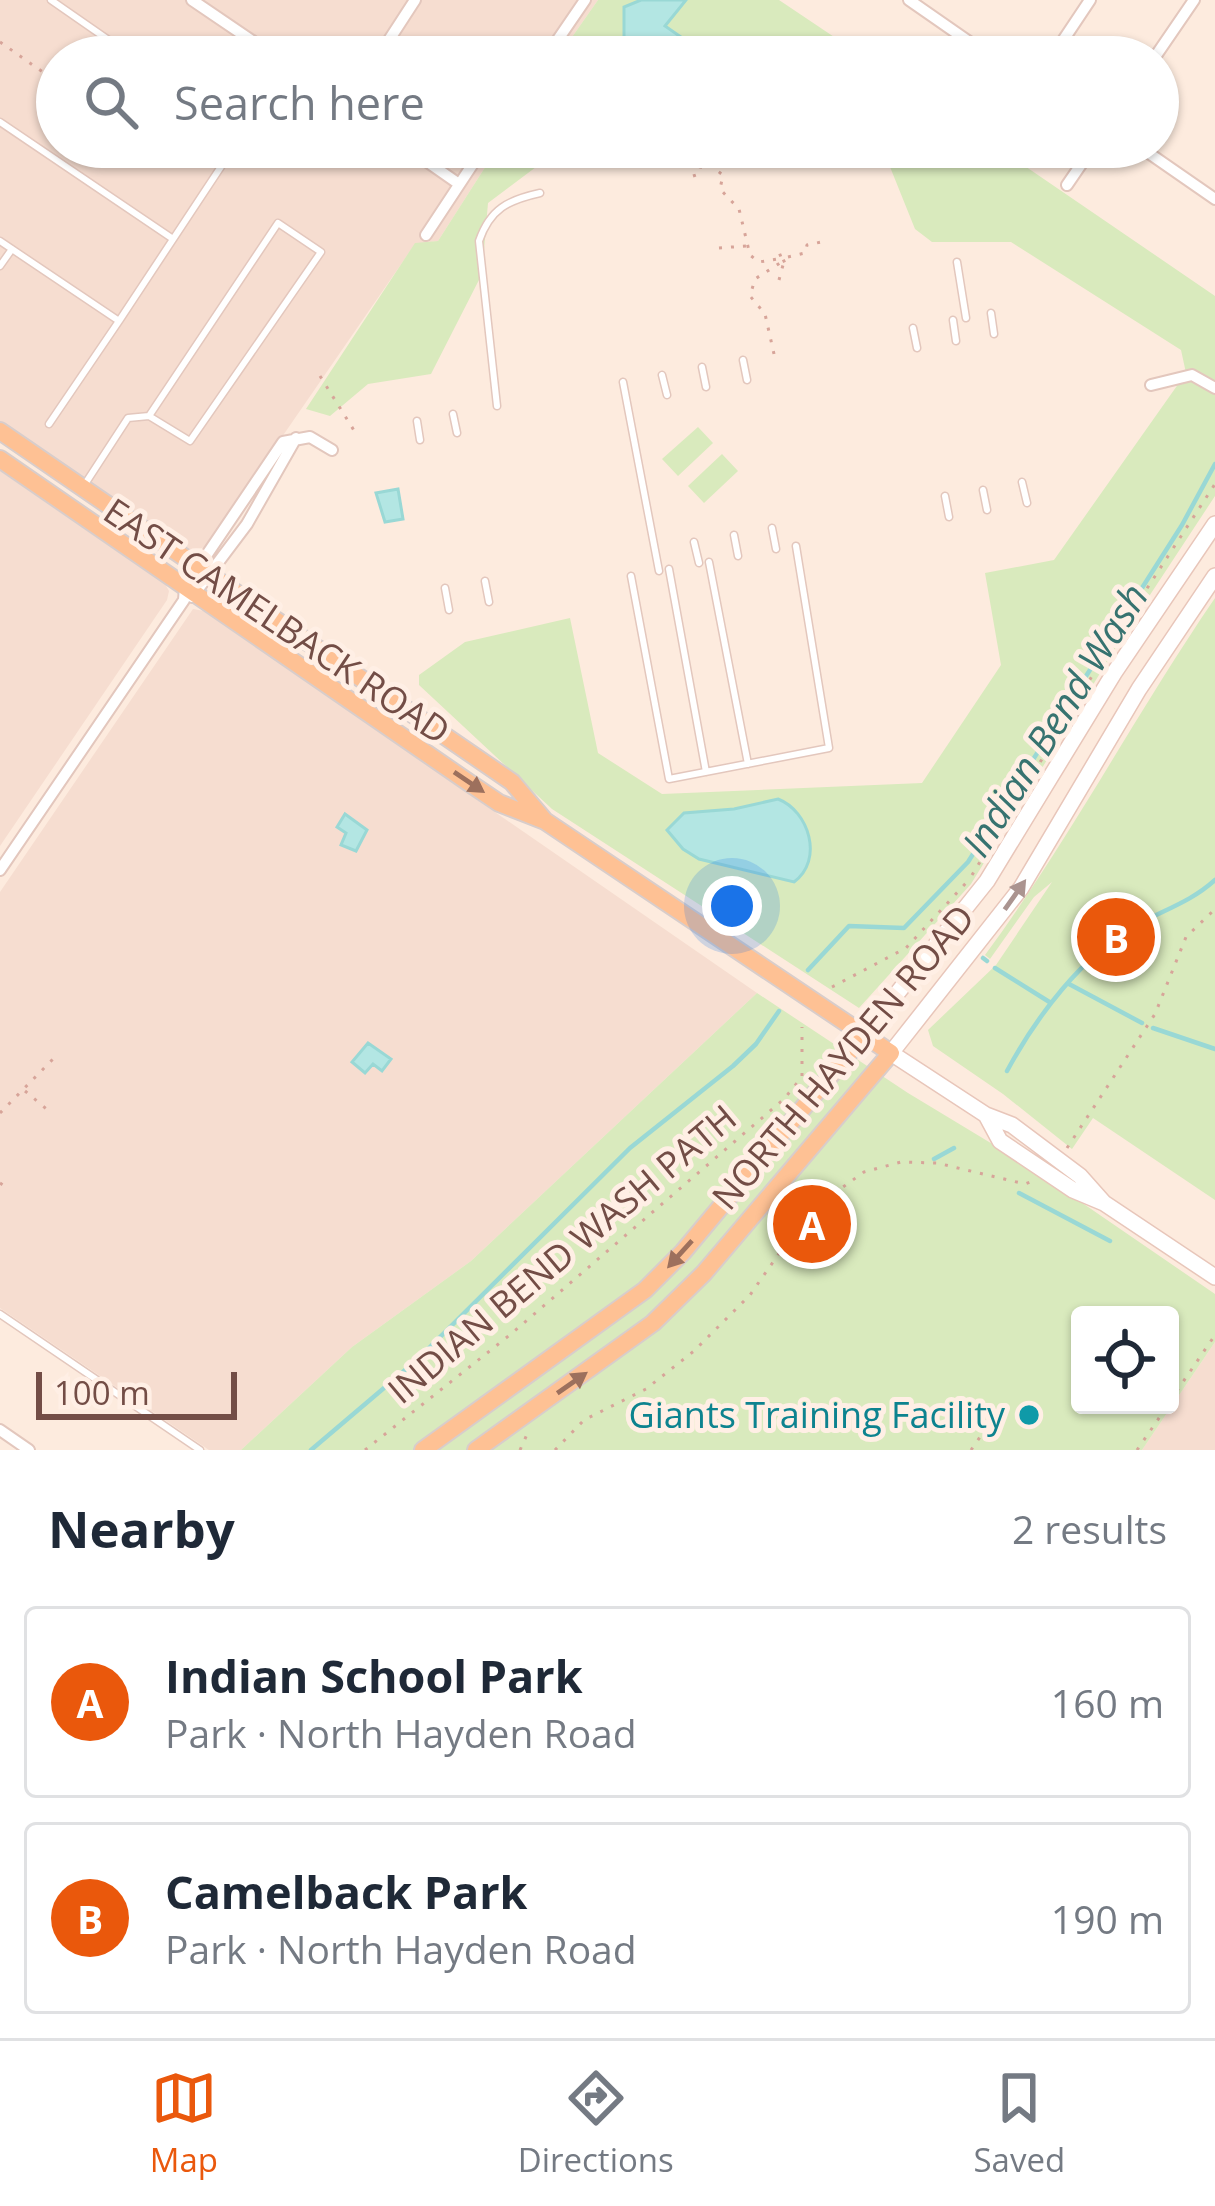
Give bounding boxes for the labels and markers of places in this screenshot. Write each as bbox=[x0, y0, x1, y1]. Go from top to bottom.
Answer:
pin: B bbox=[1077, 892, 1155, 982]
pin: A bbox=[773, 1179, 851, 1269]
place label: Giants Training Facility bbox=[629, 1390, 1006, 1439]
marker: Giants Training Facility bbox=[1016, 1402, 1042, 1428]

